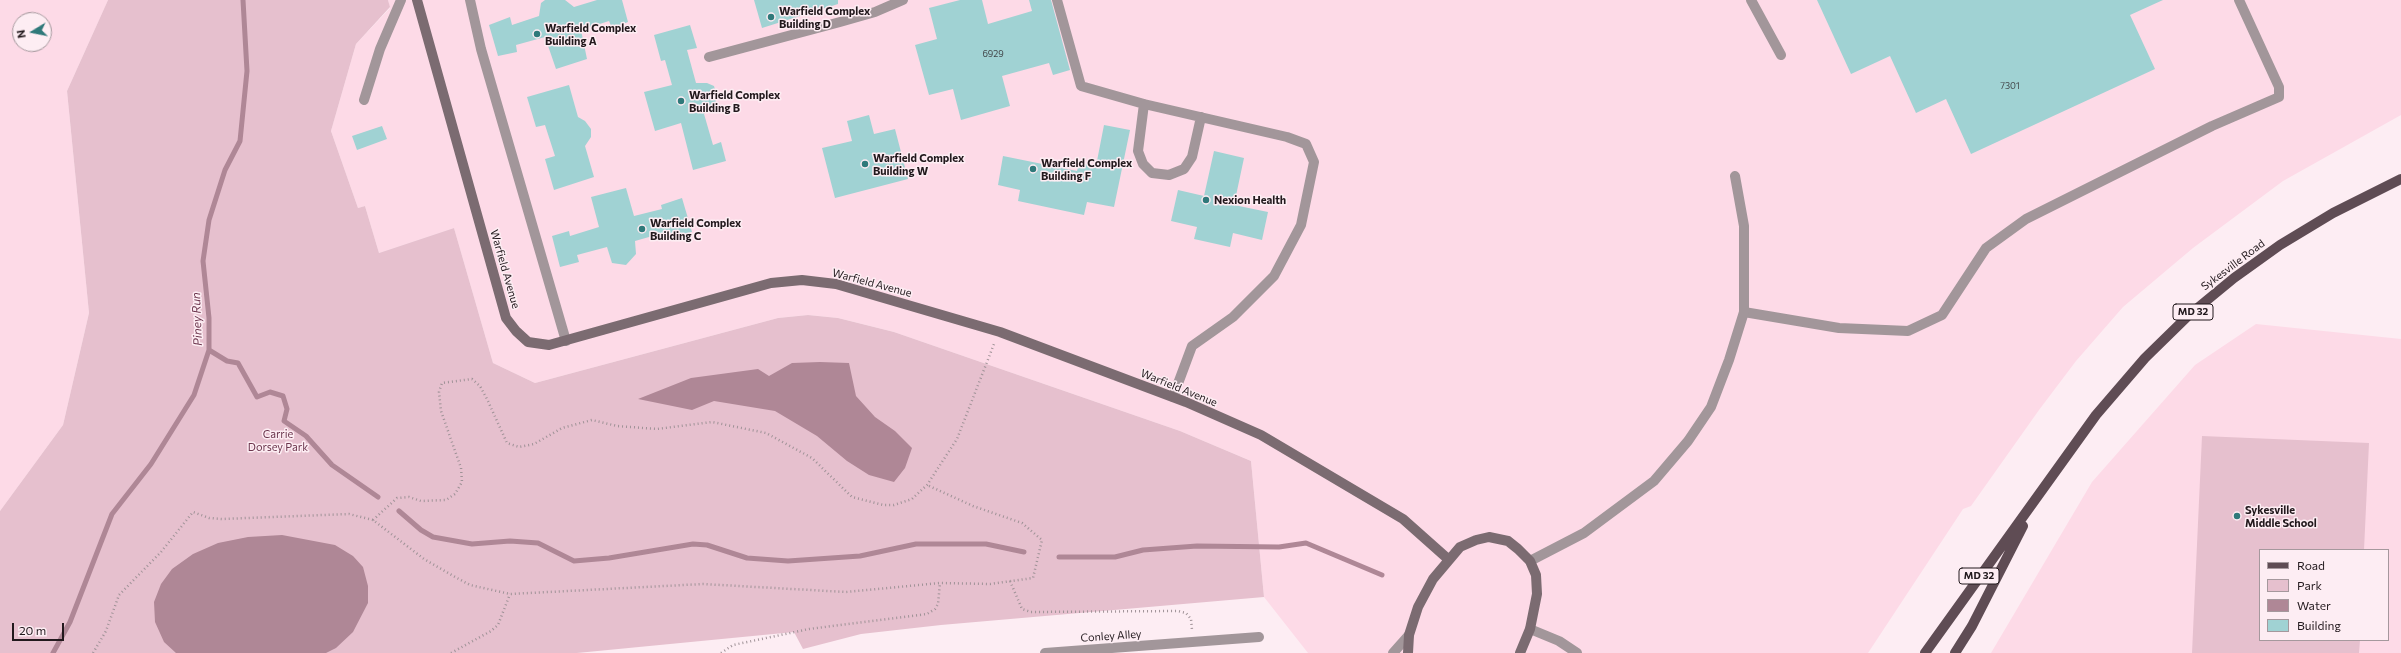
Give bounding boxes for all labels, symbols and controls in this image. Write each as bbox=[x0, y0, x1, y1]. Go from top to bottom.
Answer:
place label: Warfield Complex Building D bbox=[779, 4, 870, 30]
north arrow bbox=[12, 12, 52, 52]
marker: Warfield Complex Building D bbox=[766, 12, 776, 22]
place label: Warfield Complex Building A bbox=[545, 21, 636, 47]
text: N bbox=[14, 29, 28, 39]
marker: Warfield Complex Building A bbox=[532, 29, 542, 39]
house number: 6929 bbox=[982, 49, 1004, 59]
house number: 7301 bbox=[2000, 81, 2020, 91]
place label: Warfield Complex Building B bbox=[689, 88, 780, 114]
marker: Warfield Complex Building B bbox=[676, 96, 686, 106]
place label: Warfield Complex Building W bbox=[873, 151, 964, 177]
place label: Warfield Complex Building F bbox=[1041, 156, 1132, 182]
marker: Warfield Complex Building W bbox=[860, 159, 870, 169]
marker: Warfield Complex Building F bbox=[1028, 164, 1038, 174]
place label: Nexion Health bbox=[1214, 193, 1286, 207]
marker: Nexion Health bbox=[1201, 195, 1211, 205]
place label: Warfield Complex Building C bbox=[650, 216, 741, 242]
marker: Warfield Complex Building C bbox=[637, 224, 647, 234]
street label: Warfield Avenue bbox=[487, 228, 523, 310]
street label: Sykesville Road bbox=[2199, 237, 2267, 293]
street label: Warfield Avenue bbox=[831, 266, 913, 300]
water label: Piney Run bbox=[189, 292, 205, 346]
road number: MD 32 bbox=[2173, 304, 2213, 320]
street label: Warfield Avenue bbox=[1139, 367, 1219, 409]
park label: Carrie Dorsey Park bbox=[248, 427, 308, 453]
place label: Sykesville Middle School bbox=[2245, 503, 2317, 529]
marker: Sykesville Middle School bbox=[2232, 511, 2242, 521]
legend bbox=[2259, 549, 2389, 641]
text: Road bbox=[2297, 558, 2325, 572]
road number: MD 32 bbox=[1959, 568, 1999, 584]
text: Park bbox=[2297, 578, 2322, 592]
text: Water bbox=[2297, 598, 2331, 612]
scale bar bbox=[14, 615, 66, 641]
text: Building bbox=[2297, 618, 2341, 632]
text: 20 m bbox=[19, 623, 46, 637]
street label: Conley Alley bbox=[1080, 627, 1142, 645]

